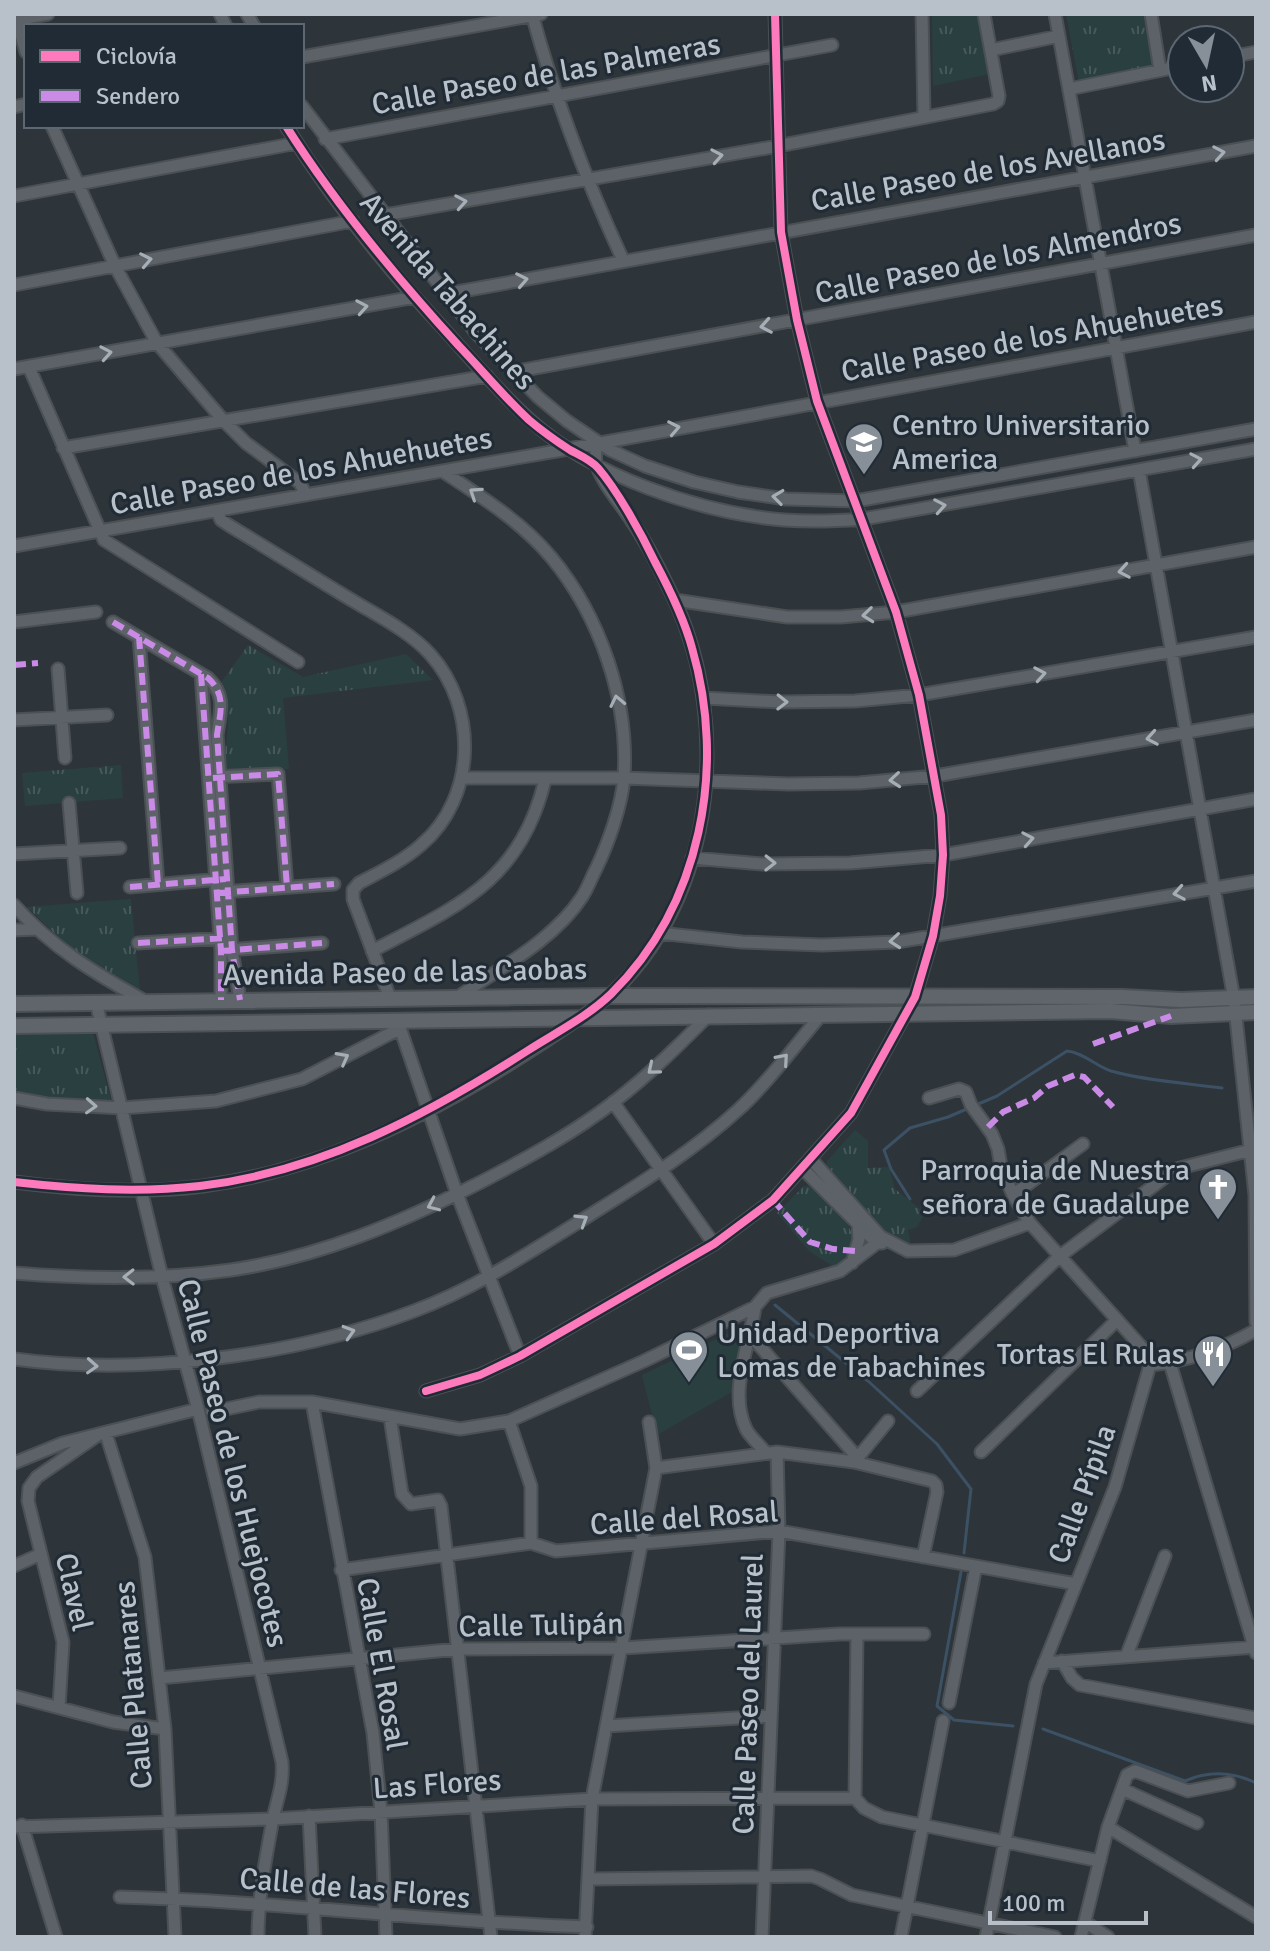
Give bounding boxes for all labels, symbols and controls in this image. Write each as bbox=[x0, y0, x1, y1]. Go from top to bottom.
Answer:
legend bbox=[24, 24, 304, 128]
north arrow bbox=[1166, 24, 1246, 104]
street label: Calle Paseo de las Palmeras bbox=[369, 26, 723, 123]
text: Ciclovía bbox=[96, 41, 177, 71]
text: N bbox=[1199, 69, 1219, 98]
text: Sendero bbox=[96, 81, 180, 111]
street label: Calle Paseo de los Avellanos bbox=[808, 121, 1168, 220]
one-way arrow bbox=[1212, 145, 1225, 162]
one-way arrow bbox=[711, 149, 724, 166]
street label: Avenida Tabachines bbox=[352, 185, 544, 398]
one-way arrow bbox=[455, 194, 468, 211]
street label: Calle Paseo de los Almendros bbox=[812, 205, 1184, 312]
one-way arrow bbox=[139, 253, 153, 270]
one-way arrow bbox=[515, 272, 529, 289]
street label: Calle Paseo de los Ahuehuetes bbox=[838, 287, 1226, 390]
one-way arrow bbox=[355, 299, 368, 316]
one-way arrow bbox=[760, 316, 773, 333]
one-way arrow bbox=[99, 345, 113, 362]
place label: Centro Universitario America bbox=[892, 407, 1150, 478]
street label: Calle Paseo de los Ahuehuetes bbox=[107, 420, 495, 523]
one-way arrow bbox=[667, 420, 680, 437]
school or university icon: Centro Universitario America bbox=[843, 421, 885, 476]
one-way arrow bbox=[1189, 452, 1202, 469]
one-way arrow bbox=[469, 488, 484, 503]
one-way arrow bbox=[771, 489, 785, 506]
one-way arrow bbox=[933, 498, 946, 515]
one-way arrow bbox=[1117, 561, 1131, 578]
one-way arrow bbox=[861, 606, 874, 623]
one-way arrow bbox=[1033, 667, 1046, 684]
one-way arrow bbox=[776, 693, 789, 710]
one-way arrow bbox=[609, 695, 626, 708]
one-way arrow bbox=[1145, 729, 1158, 746]
one-way arrow bbox=[888, 771, 901, 788]
one-way arrow bbox=[1022, 832, 1035, 849]
one-way arrow bbox=[764, 855, 777, 872]
one-way arrow bbox=[1172, 884, 1186, 901]
one-way arrow bbox=[888, 932, 901, 949]
street label: Avenida Paseo de las Caobas bbox=[223, 951, 587, 994]
one-way arrow bbox=[335, 1052, 350, 1067]
one-way arrow bbox=[773, 1053, 788, 1068]
one-way arrow bbox=[648, 1059, 663, 1074]
one-way arrow bbox=[85, 1098, 98, 1115]
place label: Parroquia de Nuestra señora de Guadalupe bbox=[920, 1152, 1190, 1223]
church icon: Parroquia de Nuestra señora de Guadalupe bbox=[1197, 1166, 1239, 1221]
one-way arrow bbox=[427, 1195, 441, 1211]
one-way arrow bbox=[573, 1214, 588, 1229]
one-way arrow bbox=[122, 1269, 135, 1286]
street label: Calle Paseo de los Huejocotes bbox=[169, 1275, 296, 1651]
place label: Unidad Deportiva Lomas de Tabachines bbox=[717, 1315, 986, 1386]
one-way arrow bbox=[341, 1325, 355, 1341]
sports icon: Unidad Deportiva Lomas de Tabachines bbox=[668, 1329, 710, 1384]
restaurant icon: Tortas El Rulas bbox=[1192, 1333, 1234, 1388]
place label: Tortas El Rulas bbox=[997, 1336, 1185, 1373]
one-way arrow bbox=[86, 1357, 99, 1374]
street label: Calle Pípila bbox=[1040, 1420, 1125, 1569]
street label: Calle del Rosal bbox=[589, 1493, 779, 1544]
street label: Clavel bbox=[47, 1550, 100, 1635]
street label: Calle Paseo del Laurel bbox=[725, 1553, 772, 1835]
street label: Calle El Rosal bbox=[348, 1575, 415, 1753]
street label: Calle Platanares bbox=[106, 1580, 161, 1790]
street label: Calle Tulipán bbox=[458, 1606, 624, 1645]
street label: Las Flores bbox=[372, 1762, 502, 1807]
street label: Calle de las Flores bbox=[238, 1860, 472, 1917]
scale bar bbox=[990, 1875, 1146, 1925]
text: 100 m bbox=[1002, 1888, 1065, 1918]

